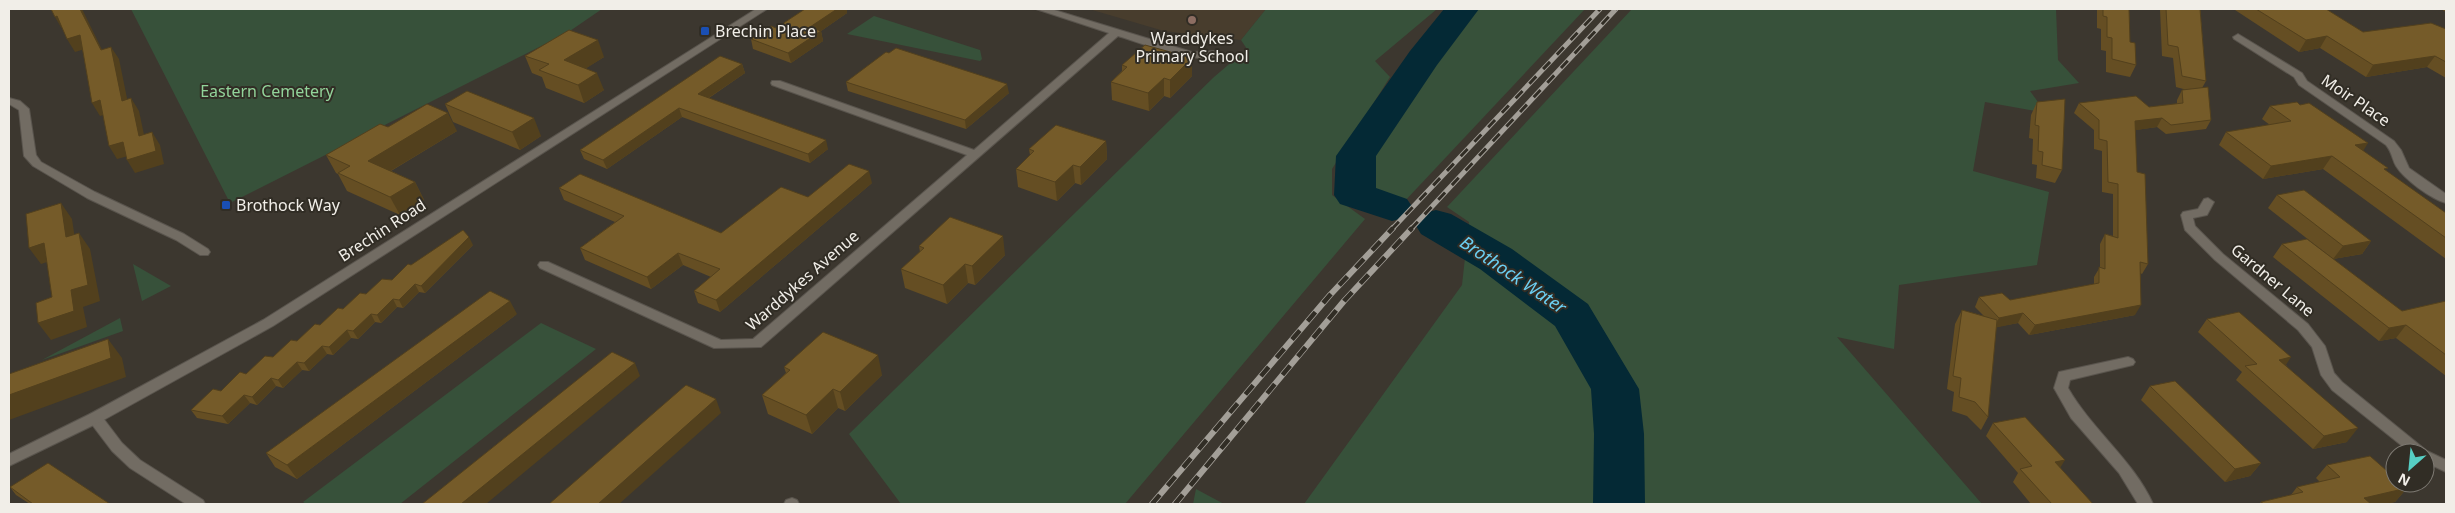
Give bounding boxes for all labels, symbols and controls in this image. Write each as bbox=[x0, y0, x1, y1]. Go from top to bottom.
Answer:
marker: Warddykes Primary School bbox=[1186, 14, 1198, 26]
place label: Brechin Place bbox=[715, 20, 816, 42]
marker: Brechin Place bbox=[699, 25, 711, 37]
place label: Warddykes Primary School bbox=[1135, 27, 1249, 67]
street label: Moir Place bbox=[2317, 69, 2395, 131]
park label: Eastern Cemetery bbox=[200, 80, 335, 102]
place label: Brothock Way bbox=[236, 194, 341, 216]
street label: Brechin Road bbox=[334, 194, 430, 266]
marker: Brothock Way bbox=[220, 199, 232, 211]
street label: Warddykes Avenue bbox=[741, 225, 863, 335]
water label: Brothock Water bbox=[1456, 230, 1572, 319]
street label: Gardner Lane bbox=[2227, 239, 2319, 321]
north arrow bbox=[2385, 443, 2435, 493]
text: N bbox=[2394, 469, 2413, 491]

